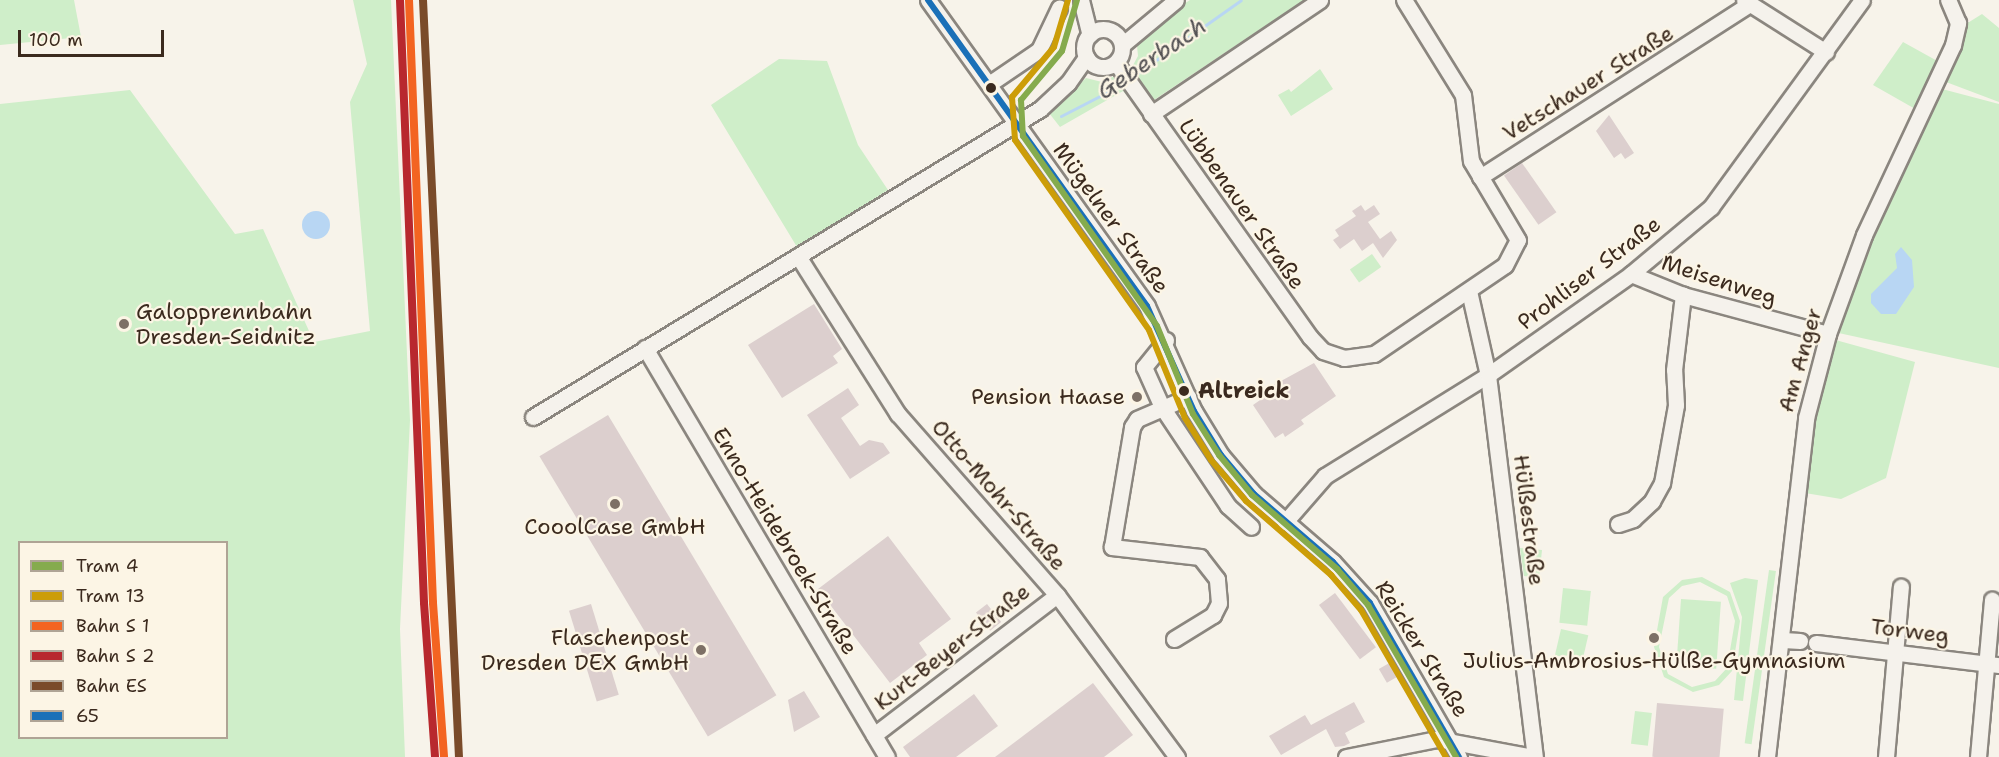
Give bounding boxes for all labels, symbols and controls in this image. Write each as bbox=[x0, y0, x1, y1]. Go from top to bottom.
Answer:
water label: Geberbach bbox=[1092, 12, 1212, 106]
scale bar bbox=[21, 18, 166, 56]
street label: Vetschauer Straße bbox=[1498, 20, 1678, 146]
text: 100 m bbox=[29, 28, 83, 52]
unlabelled marker bbox=[985, 82, 997, 94]
street label: Lübbenauer Straße bbox=[1173, 114, 1311, 294]
street label: Mügelner Straße bbox=[1047, 137, 1175, 299]
street label: Prohliser Straße bbox=[1512, 211, 1666, 335]
street label: Meisenweg bbox=[1658, 249, 1780, 311]
place label: Galopprennbahn Dresden-Seidnitz bbox=[136, 298, 316, 350]
street label: Am Anger bbox=[1773, 305, 1827, 415]
marker: Galopprennbahn Dresden-Seidnitz bbox=[117, 317, 131, 331]
place label: Altreick bbox=[1198, 378, 1290, 404]
marker: Altreick bbox=[1175, 382, 1193, 400]
place label: Pension Haase bbox=[971, 384, 1125, 410]
marker: Pension Haase bbox=[1130, 390, 1144, 404]
street label: Otto-Mohr-Straße bbox=[926, 414, 1072, 576]
street label: Enno-Heidebroek-Straße bbox=[707, 423, 863, 659]
street label: Hülßestraße bbox=[1508, 453, 1550, 587]
marker: CooolCase GmbH bbox=[608, 497, 622, 511]
place label: CooolCase GmbH bbox=[524, 514, 706, 540]
legend bbox=[18, 541, 228, 739]
text: Tram 4 bbox=[76, 554, 138, 578]
street label: Reicker Straße bbox=[1369, 576, 1475, 722]
street label: Kurt-Beyer-Straße bbox=[869, 578, 1035, 716]
text: Tram 13 bbox=[76, 584, 145, 608]
street label: Torweg bbox=[1869, 613, 1951, 649]
text: Bahn S 1 bbox=[76, 614, 149, 638]
place label: Flaschenpost Dresden DEX GmbH bbox=[481, 624, 689, 676]
marker: Julius-Ambrosius-Hülße-Gymnasium bbox=[1647, 631, 1661, 645]
marker: Flaschenpost Dresden DEX GmbH bbox=[694, 643, 708, 657]
text: Bahn S 2 bbox=[76, 644, 155, 668]
place label: Julius-Ambrosius-Hülße-Gymnasium bbox=[1463, 648, 1845, 674]
text: Bahn ES bbox=[76, 674, 147, 698]
text: 65 bbox=[76, 704, 99, 728]

